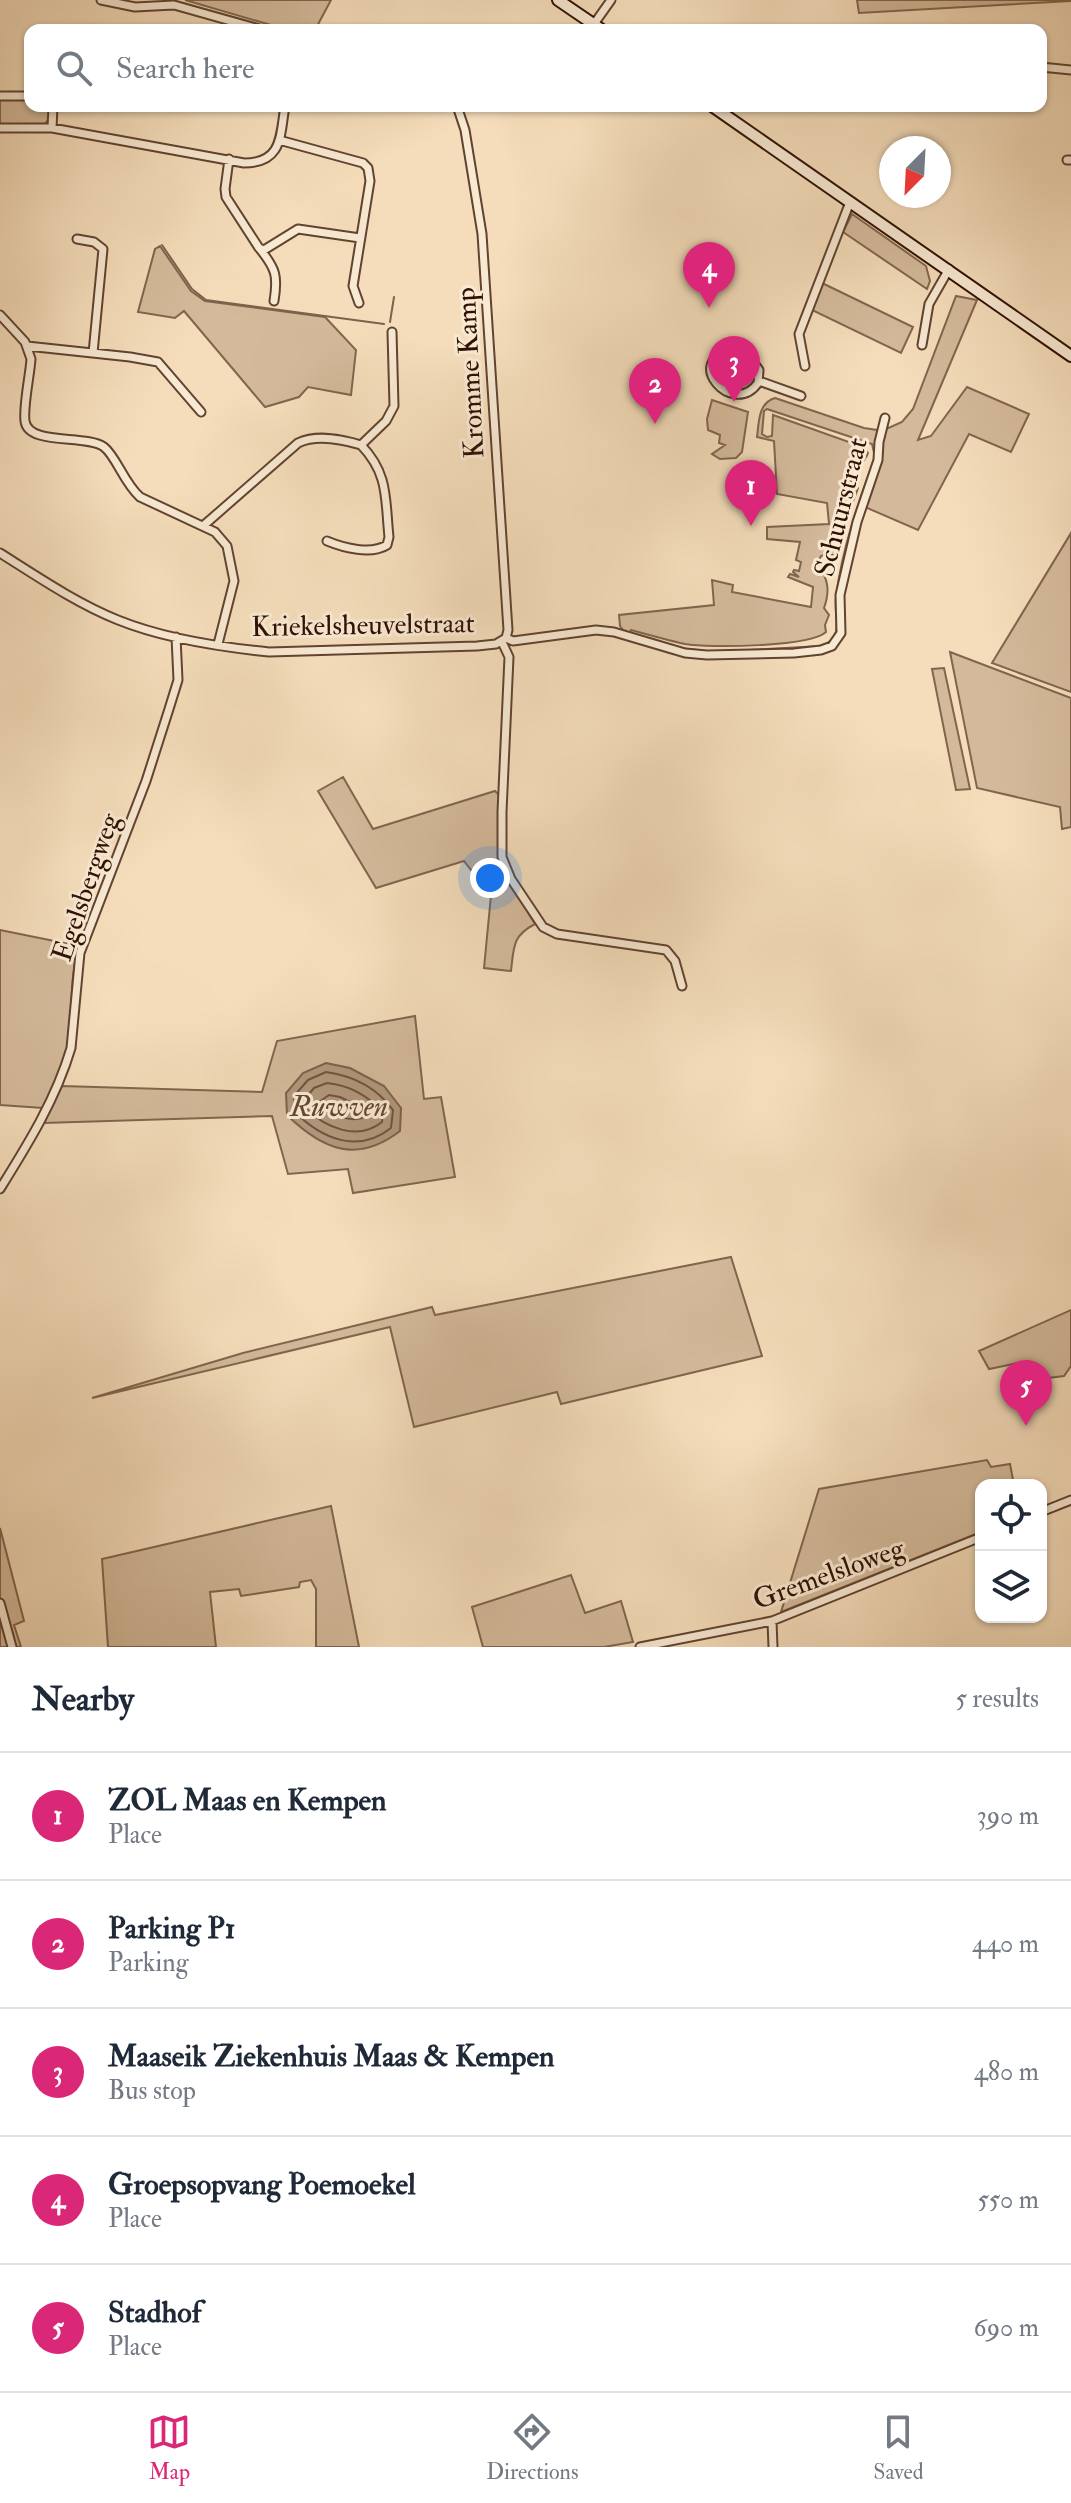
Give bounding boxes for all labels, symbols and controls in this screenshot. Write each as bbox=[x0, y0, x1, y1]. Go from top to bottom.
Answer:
search box bbox=[24, 24, 1047, 112]
icon: search bbox=[52, 46, 96, 90]
text: Search here bbox=[116, 50, 255, 87]
north arrow bbox=[879, 136, 951, 208]
pin: 4 bbox=[683, 242, 735, 308]
street label: Kromme Kamp bbox=[449, 287, 492, 459]
pin: 3 bbox=[708, 336, 760, 402]
pin: 2 bbox=[629, 358, 681, 424]
street label: Schuurstraat bbox=[807, 434, 876, 580]
pin: 1 bbox=[725, 460, 777, 526]
street label: Kriekelsheuvelstraat bbox=[251, 606, 475, 645]
street label: Egelsbergweg bbox=[45, 808, 129, 966]
your location bbox=[470, 858, 510, 898]
water label: Ruwven bbox=[289, 1088, 388, 1125]
pin: 5 bbox=[1000, 1360, 1052, 1426]
map controls bbox=[975, 1479, 1047, 1623]
button: locate bbox=[975, 1479, 1047, 1551]
street label: Gremelsloweg bbox=[748, 1530, 910, 1618]
button: layers bbox=[975, 1551, 1047, 1623]
text: Nearby bbox=[32, 1678, 134, 1721]
text: 5 results bbox=[955, 1683, 1039, 1715]
text: ZOL Maas en Kempen bbox=[108, 1782, 387, 1819]
text: 1 bbox=[53, 1800, 63, 1832]
text: 390 m bbox=[977, 1800, 1039, 1832]
text: Place bbox=[108, 1819, 162, 1851]
text: Parking P1 bbox=[108, 1910, 235, 1947]
text: 2 bbox=[51, 1928, 65, 1960]
text: 440 m bbox=[972, 1928, 1039, 1960]
text: Parking bbox=[108, 1947, 188, 1979]
text: Maaseik Ziekenhuis Maas & Kempen bbox=[108, 2038, 554, 2075]
text: 3 bbox=[53, 2056, 63, 2088]
text: 480 m bbox=[974, 2056, 1039, 2088]
text: Bus stop bbox=[108, 2075, 196, 2107]
text: Groepsopvang Poemoekel bbox=[108, 2166, 416, 2203]
text: 4 bbox=[51, 2184, 65, 2216]
text: 550 m bbox=[977, 2184, 1039, 2216]
text: Place bbox=[108, 2203, 162, 2235]
text: Stadhof bbox=[108, 2294, 201, 2331]
text: 5 bbox=[52, 2312, 64, 2344]
text: 690 m bbox=[974, 2312, 1039, 2344]
text: Place bbox=[108, 2331, 162, 2363]
tab: Map bbox=[147, 2410, 191, 2486]
tab: Directions bbox=[486, 2410, 579, 2486]
tab: Saved bbox=[873, 2410, 924, 2486]

